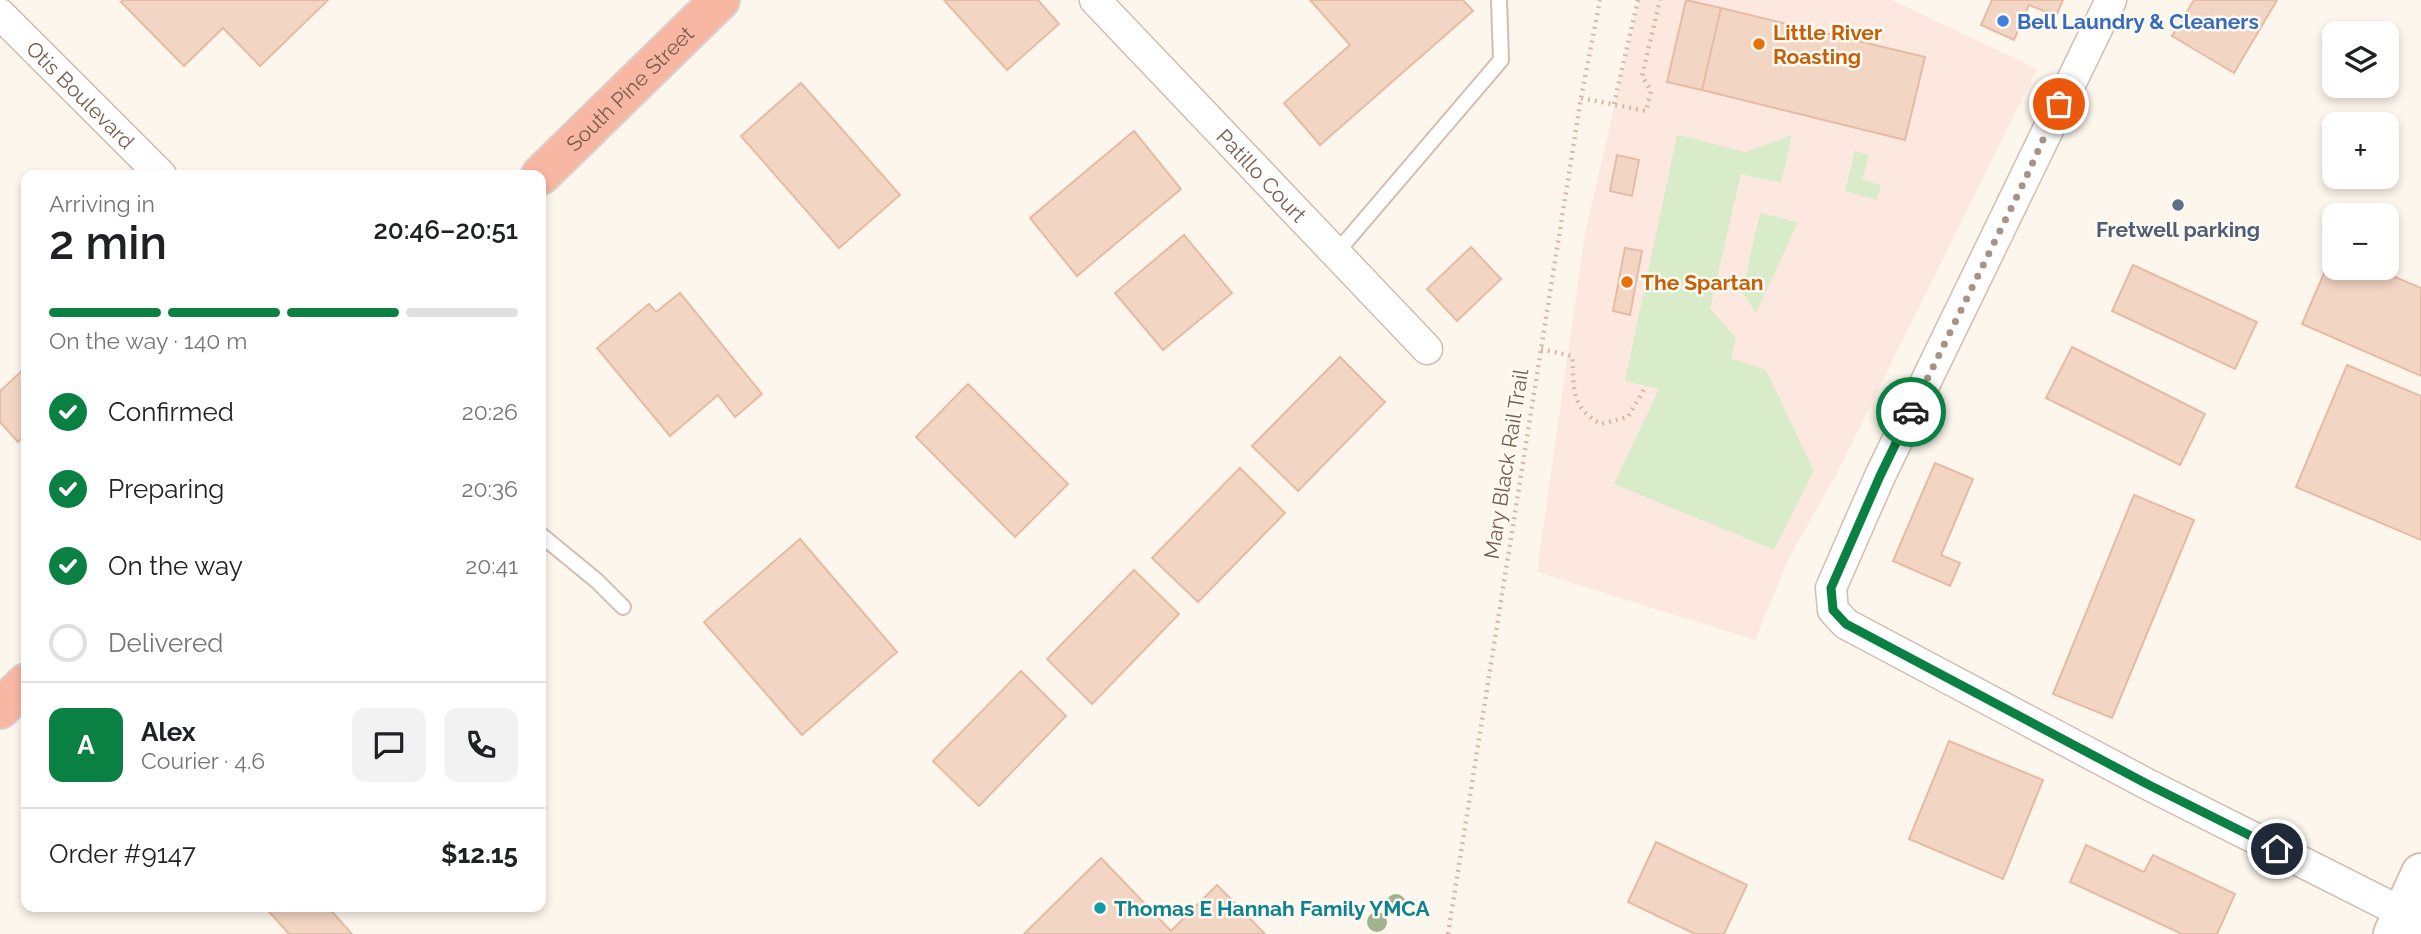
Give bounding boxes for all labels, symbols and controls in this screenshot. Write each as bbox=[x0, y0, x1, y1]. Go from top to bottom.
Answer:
place label: Bell Laundry & Cleaners bbox=[2017, 9, 2259, 34]
marker: Bell Laundry & Cleaners bbox=[1995, 13, 2011, 29]
place label: Little River Roasting bbox=[1773, 20, 1882, 69]
street label: South Pine Street bbox=[561, 21, 699, 156]
map controls bbox=[2322, 21, 2399, 280]
button: layers bbox=[2322, 21, 2399, 98]
street label: Otis Boulevard bbox=[22, 36, 140, 154]
marker: Little River Roasting bbox=[1751, 36, 1767, 52]
pin bbox=[2029, 74, 2089, 134]
icon: bag bbox=[2040, 85, 2078, 123]
button: + bbox=[2322, 112, 2399, 189]
street label: Patillo Court bbox=[1212, 124, 1312, 227]
text: Arriving in bbox=[49, 190, 155, 217]
marker: Fretwell parking bbox=[2170, 197, 2186, 213]
button: − bbox=[2322, 203, 2399, 280]
text: 20:46–20:51 bbox=[374, 215, 518, 245]
text: 2 min bbox=[49, 216, 167, 270]
place label: Fretwell parking bbox=[2096, 217, 2260, 242]
place label: The Spartan bbox=[1641, 270, 1763, 295]
marker: The Spartan bbox=[1619, 274, 1635, 290]
text: On the way · 140 m bbox=[49, 327, 247, 354]
street label: Mary Black Rail Trail bbox=[1479, 367, 1533, 561]
courier bbox=[1876, 377, 1946, 447]
icon: check bbox=[49, 393, 87, 431]
icon: car bbox=[1892, 393, 1930, 431]
text: Confirmed bbox=[108, 397, 234, 427]
text: 20:26 bbox=[462, 398, 518, 425]
icon: check bbox=[49, 470, 87, 508]
text: Preparing bbox=[108, 474, 224, 504]
text: 20:36 bbox=[461, 475, 518, 502]
icon: check bbox=[49, 547, 87, 585]
text: On the way bbox=[108, 551, 243, 581]
text: 20:41 bbox=[465, 552, 518, 579]
text: Delivered bbox=[108, 628, 223, 658]
button: chat bbox=[352, 708, 426, 782]
button: phone bbox=[444, 708, 518, 782]
text: Alex bbox=[141, 717, 196, 747]
text: A bbox=[77, 730, 95, 760]
text: Courier · 4.6 bbox=[141, 747, 265, 774]
pin bbox=[2247, 819, 2307, 879]
icon: home bbox=[2258, 830, 2296, 868]
text: Order #9147 bbox=[49, 839, 196, 869]
text: $12.15 bbox=[441, 839, 518, 869]
place label: Thomas E Hannah Family YMCA bbox=[1114, 896, 1431, 921]
marker: Thomas E Hannah Family YMCA bbox=[1092, 900, 1108, 916]

